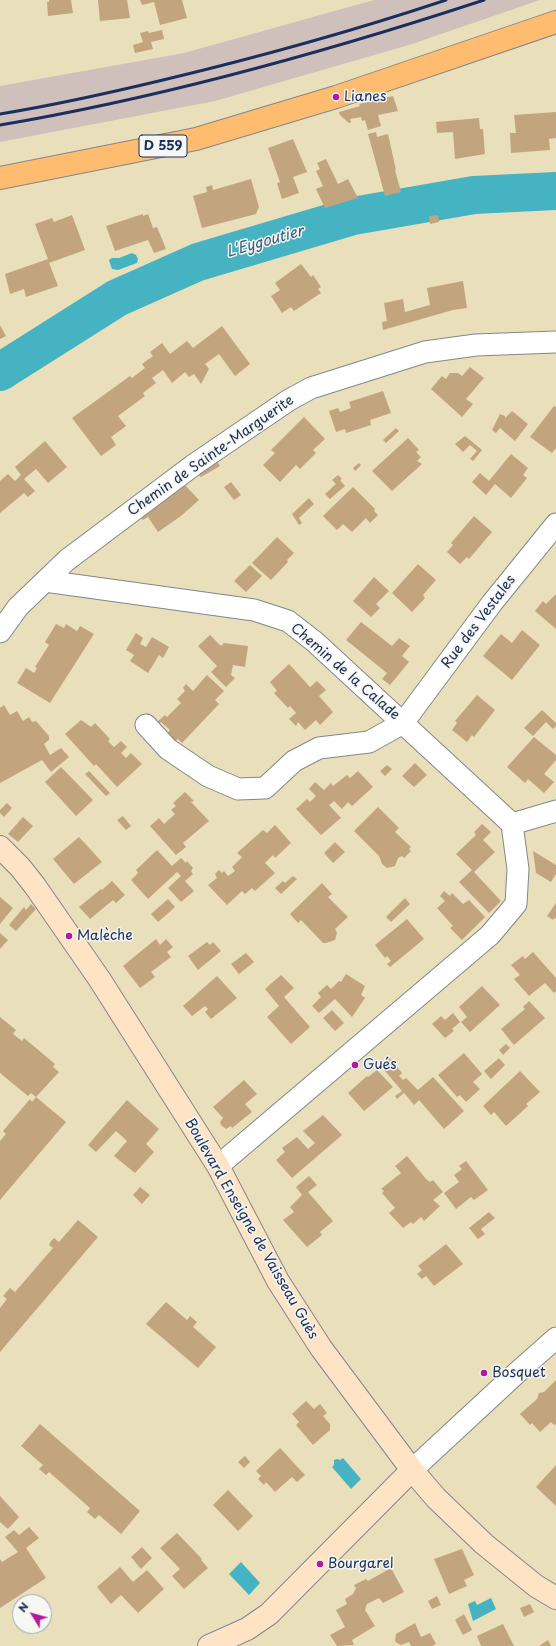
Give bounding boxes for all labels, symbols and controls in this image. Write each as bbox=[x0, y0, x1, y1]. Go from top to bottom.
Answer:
place label: Lianes bbox=[344, 89, 386, 105]
marker: Lianes bbox=[331, 92, 341, 102]
road number: D 559 bbox=[139, 135, 187, 157]
water label: L'Eygoutier bbox=[224, 222, 306, 262]
street label: Chemin de Sainte-Marguerite bbox=[125, 392, 297, 520]
street label: Rue des Vestales bbox=[438, 572, 520, 672]
street label: Chemin de la Calade bbox=[287, 620, 403, 724]
place label: Malèche bbox=[77, 928, 133, 944]
marker: Malèche bbox=[64, 931, 74, 941]
place label: Gués bbox=[363, 1057, 397, 1073]
marker: Gués bbox=[350, 1060, 360, 1070]
street label: Boulevard Enseigne de Vaisseau Guès bbox=[181, 1116, 321, 1342]
place label: Bosquet bbox=[492, 1365, 546, 1381]
marker: Bosquet bbox=[479, 1368, 489, 1378]
place label: Bourgarel bbox=[328, 1556, 394, 1572]
marker: Bourgarel bbox=[315, 1559, 325, 1569]
north arrow bbox=[12, 1594, 52, 1634]
text: N bbox=[13, 1598, 32, 1616]

